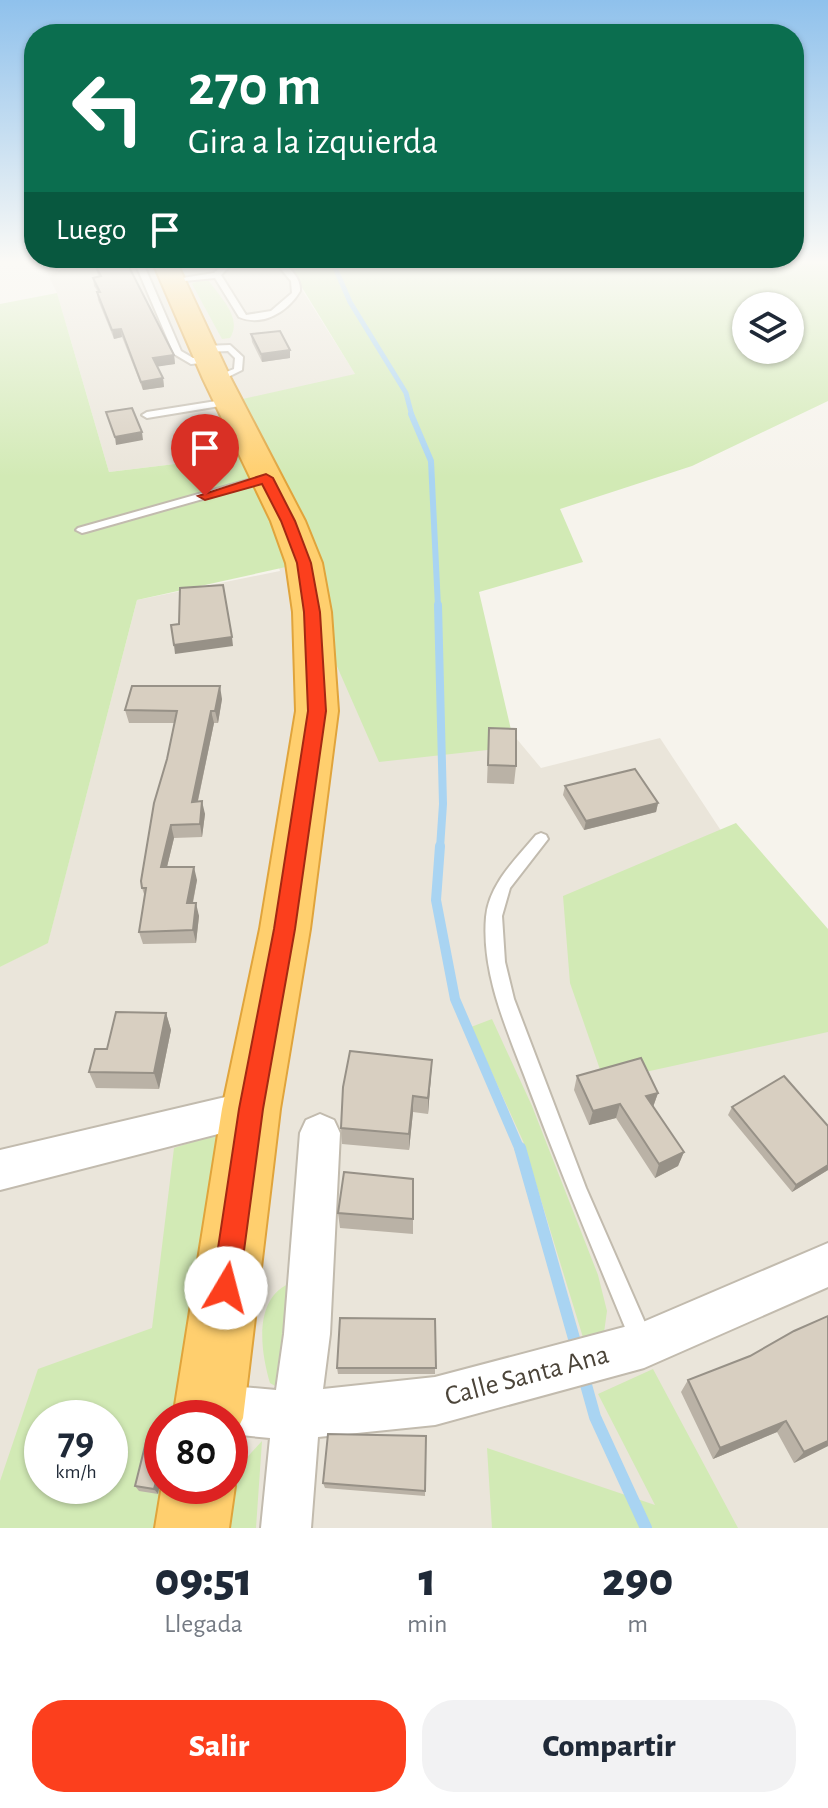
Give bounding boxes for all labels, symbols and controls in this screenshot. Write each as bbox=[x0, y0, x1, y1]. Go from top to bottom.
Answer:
icon: left bbox=[56, 56, 160, 160]
text: 270 m bbox=[188, 59, 321, 115]
text: Gira a la izquierda bbox=[188, 124, 438, 160]
icon: arrive bbox=[143, 208, 187, 252]
text: Luego bbox=[56, 215, 127, 245]
map controls bbox=[732, 292, 804, 364]
button: layers bbox=[732, 292, 804, 364]
pin bbox=[171, 414, 239, 496]
icon: arrive bbox=[183, 426, 227, 470]
position arrow bbox=[184, 1246, 268, 1330]
street label: Calle Santa Ana bbox=[442, 1341, 612, 1411]
speed limit sign: 80 bbox=[144, 1400, 248, 1504]
text: 79 bbox=[58, 1422, 94, 1462]
text: km/h bbox=[55, 1462, 97, 1482]
text: 09:51 bbox=[155, 1557, 253, 1605]
text: 1 bbox=[418, 1557, 436, 1605]
text: 290 bbox=[602, 1557, 673, 1605]
text: Llegada bbox=[164, 1611, 243, 1637]
text: min bbox=[407, 1611, 448, 1637]
text: m bbox=[627, 1611, 648, 1637]
button: Salir bbox=[32, 1700, 406, 1792]
button: Compartir bbox=[422, 1700, 796, 1792]

